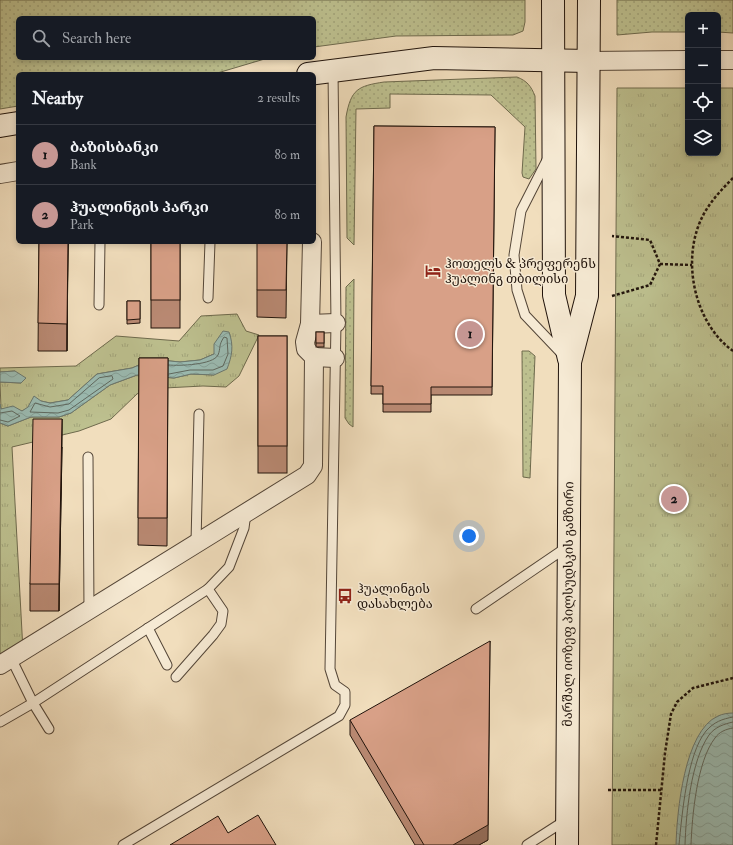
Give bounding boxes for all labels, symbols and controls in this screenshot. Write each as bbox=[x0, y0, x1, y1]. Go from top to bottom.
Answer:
map controls bbox=[685, 12, 721, 156]
button: + bbox=[685, 12, 721, 48]
search box bbox=[16, 16, 316, 60]
icon: search bbox=[30, 27, 52, 49]
text: Search here bbox=[62, 29, 131, 48]
button: − bbox=[685, 48, 721, 84]
button: locate bbox=[685, 84, 721, 120]
text: Nearby bbox=[32, 88, 83, 109]
text: 2 results bbox=[257, 90, 300, 106]
button: layers bbox=[685, 120, 721, 156]
text: ბაზისბანკი bbox=[70, 138, 159, 157]
text: 1 bbox=[43, 147, 47, 163]
text: 80 m bbox=[274, 147, 300, 163]
text: Bank bbox=[70, 157, 97, 173]
text: ჰუალინგის პარკი bbox=[70, 198, 209, 217]
text: 2 bbox=[42, 207, 48, 223]
text: 80 m bbox=[274, 207, 300, 223]
text: Park bbox=[70, 217, 94, 233]
place label: ჰოთელს & პრეფერენს ჰუალინგ თბილისი bbox=[445, 256, 596, 287]
hotel icon: ჰოთელს & პრეფერენს ჰუალინგ თბილისი bbox=[424, 262, 442, 280]
pin: 1 bbox=[457, 319, 483, 349]
street label: მარშალ იოზეფ პილსუდსკის გამზირი bbox=[560, 481, 577, 727]
pin: 2 bbox=[661, 484, 687, 514]
your location bbox=[459, 526, 479, 546]
place label: ჰუალინგის დასახლება bbox=[357, 581, 433, 612]
bus stop icon: ჰუალინგის დასახლება bbox=[336, 587, 354, 605]

